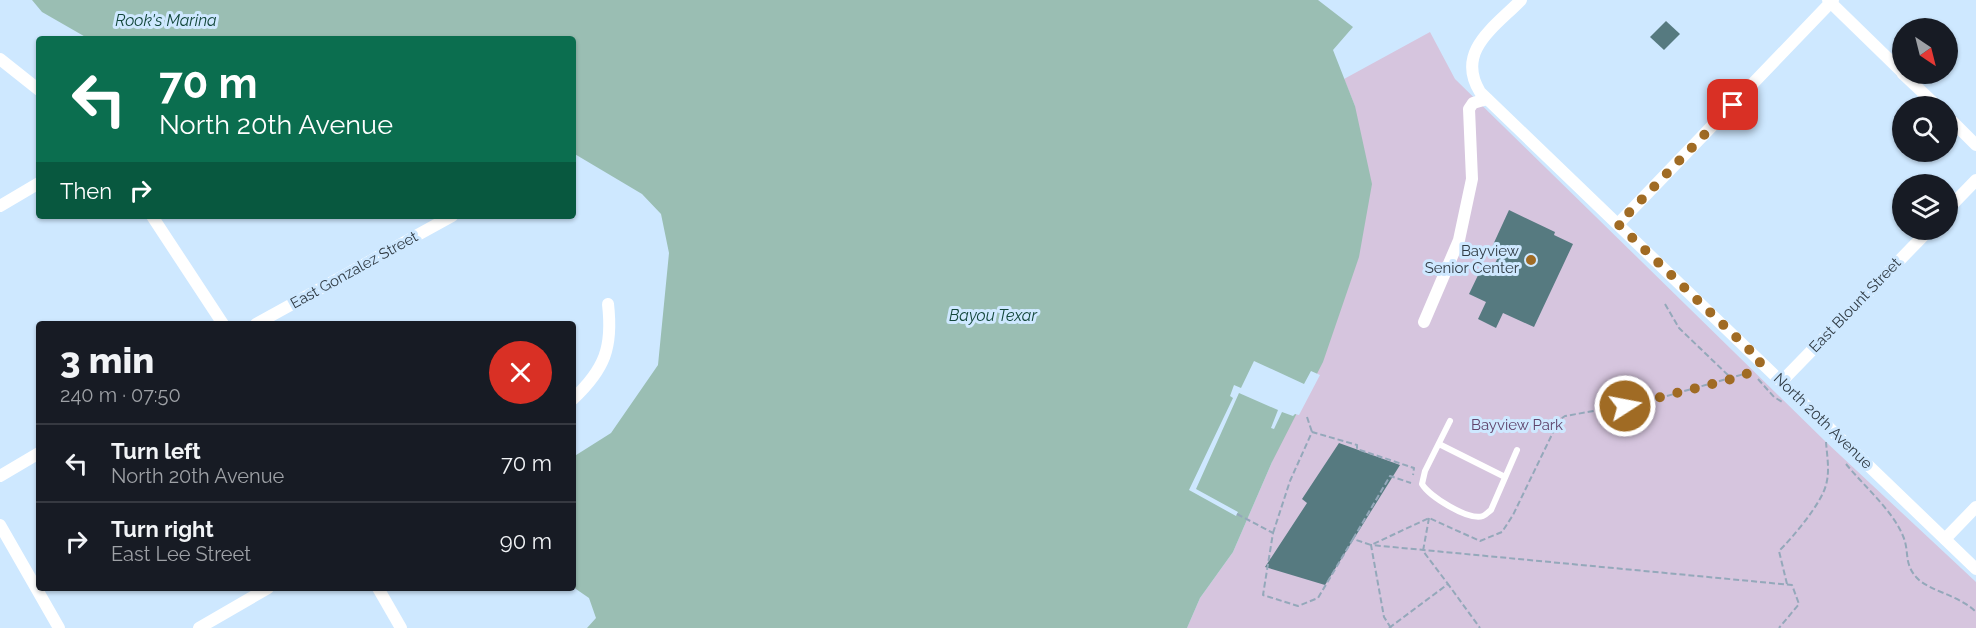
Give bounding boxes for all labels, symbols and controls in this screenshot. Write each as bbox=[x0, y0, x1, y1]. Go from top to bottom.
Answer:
water label: Rook's Marina bbox=[115, 11, 217, 30]
north arrow bbox=[1892, 18, 1958, 84]
map controls bbox=[1892, 18, 1958, 240]
text: 70 m bbox=[159, 59, 258, 108]
icon: left bbox=[60, 60, 138, 138]
pin bbox=[1707, 79, 1758, 130]
icon: arrive bbox=[1716, 88, 1749, 121]
button: search bbox=[1892, 96, 1958, 162]
text: North 20th Avenue bbox=[159, 109, 393, 140]
icon: right bbox=[124, 174, 157, 207]
button: layers bbox=[1892, 174, 1958, 240]
text: Then bbox=[60, 178, 112, 204]
street label: East Gonzalez Street bbox=[287, 227, 421, 313]
place label: Bayview Senior Center bbox=[1425, 242, 1520, 277]
marker: Bayview Senior Center bbox=[1524, 253, 1538, 267]
street label: East Blount Street bbox=[1805, 254, 1905, 356]
water label: Bayou Texar bbox=[949, 306, 1037, 325]
text: 3 min bbox=[60, 339, 154, 381]
button: close bbox=[489, 341, 552, 404]
street label: North 20th Avenue bbox=[1770, 369, 1876, 473]
position arrow bbox=[1593, 374, 1657, 438]
text: 240 m · 07:50 bbox=[60, 383, 181, 407]
park label: Bayview Park bbox=[1471, 416, 1563, 434]
text: Turn left bbox=[111, 438, 201, 464]
icon: left bbox=[60, 447, 93, 480]
text: 70 m bbox=[501, 450, 552, 476]
text: North 20th Avenue bbox=[111, 464, 284, 488]
text: Turn right bbox=[111, 516, 214, 542]
icon: right bbox=[60, 525, 93, 558]
text: 90 m bbox=[500, 528, 552, 554]
text: East Lee Street bbox=[111, 542, 251, 566]

